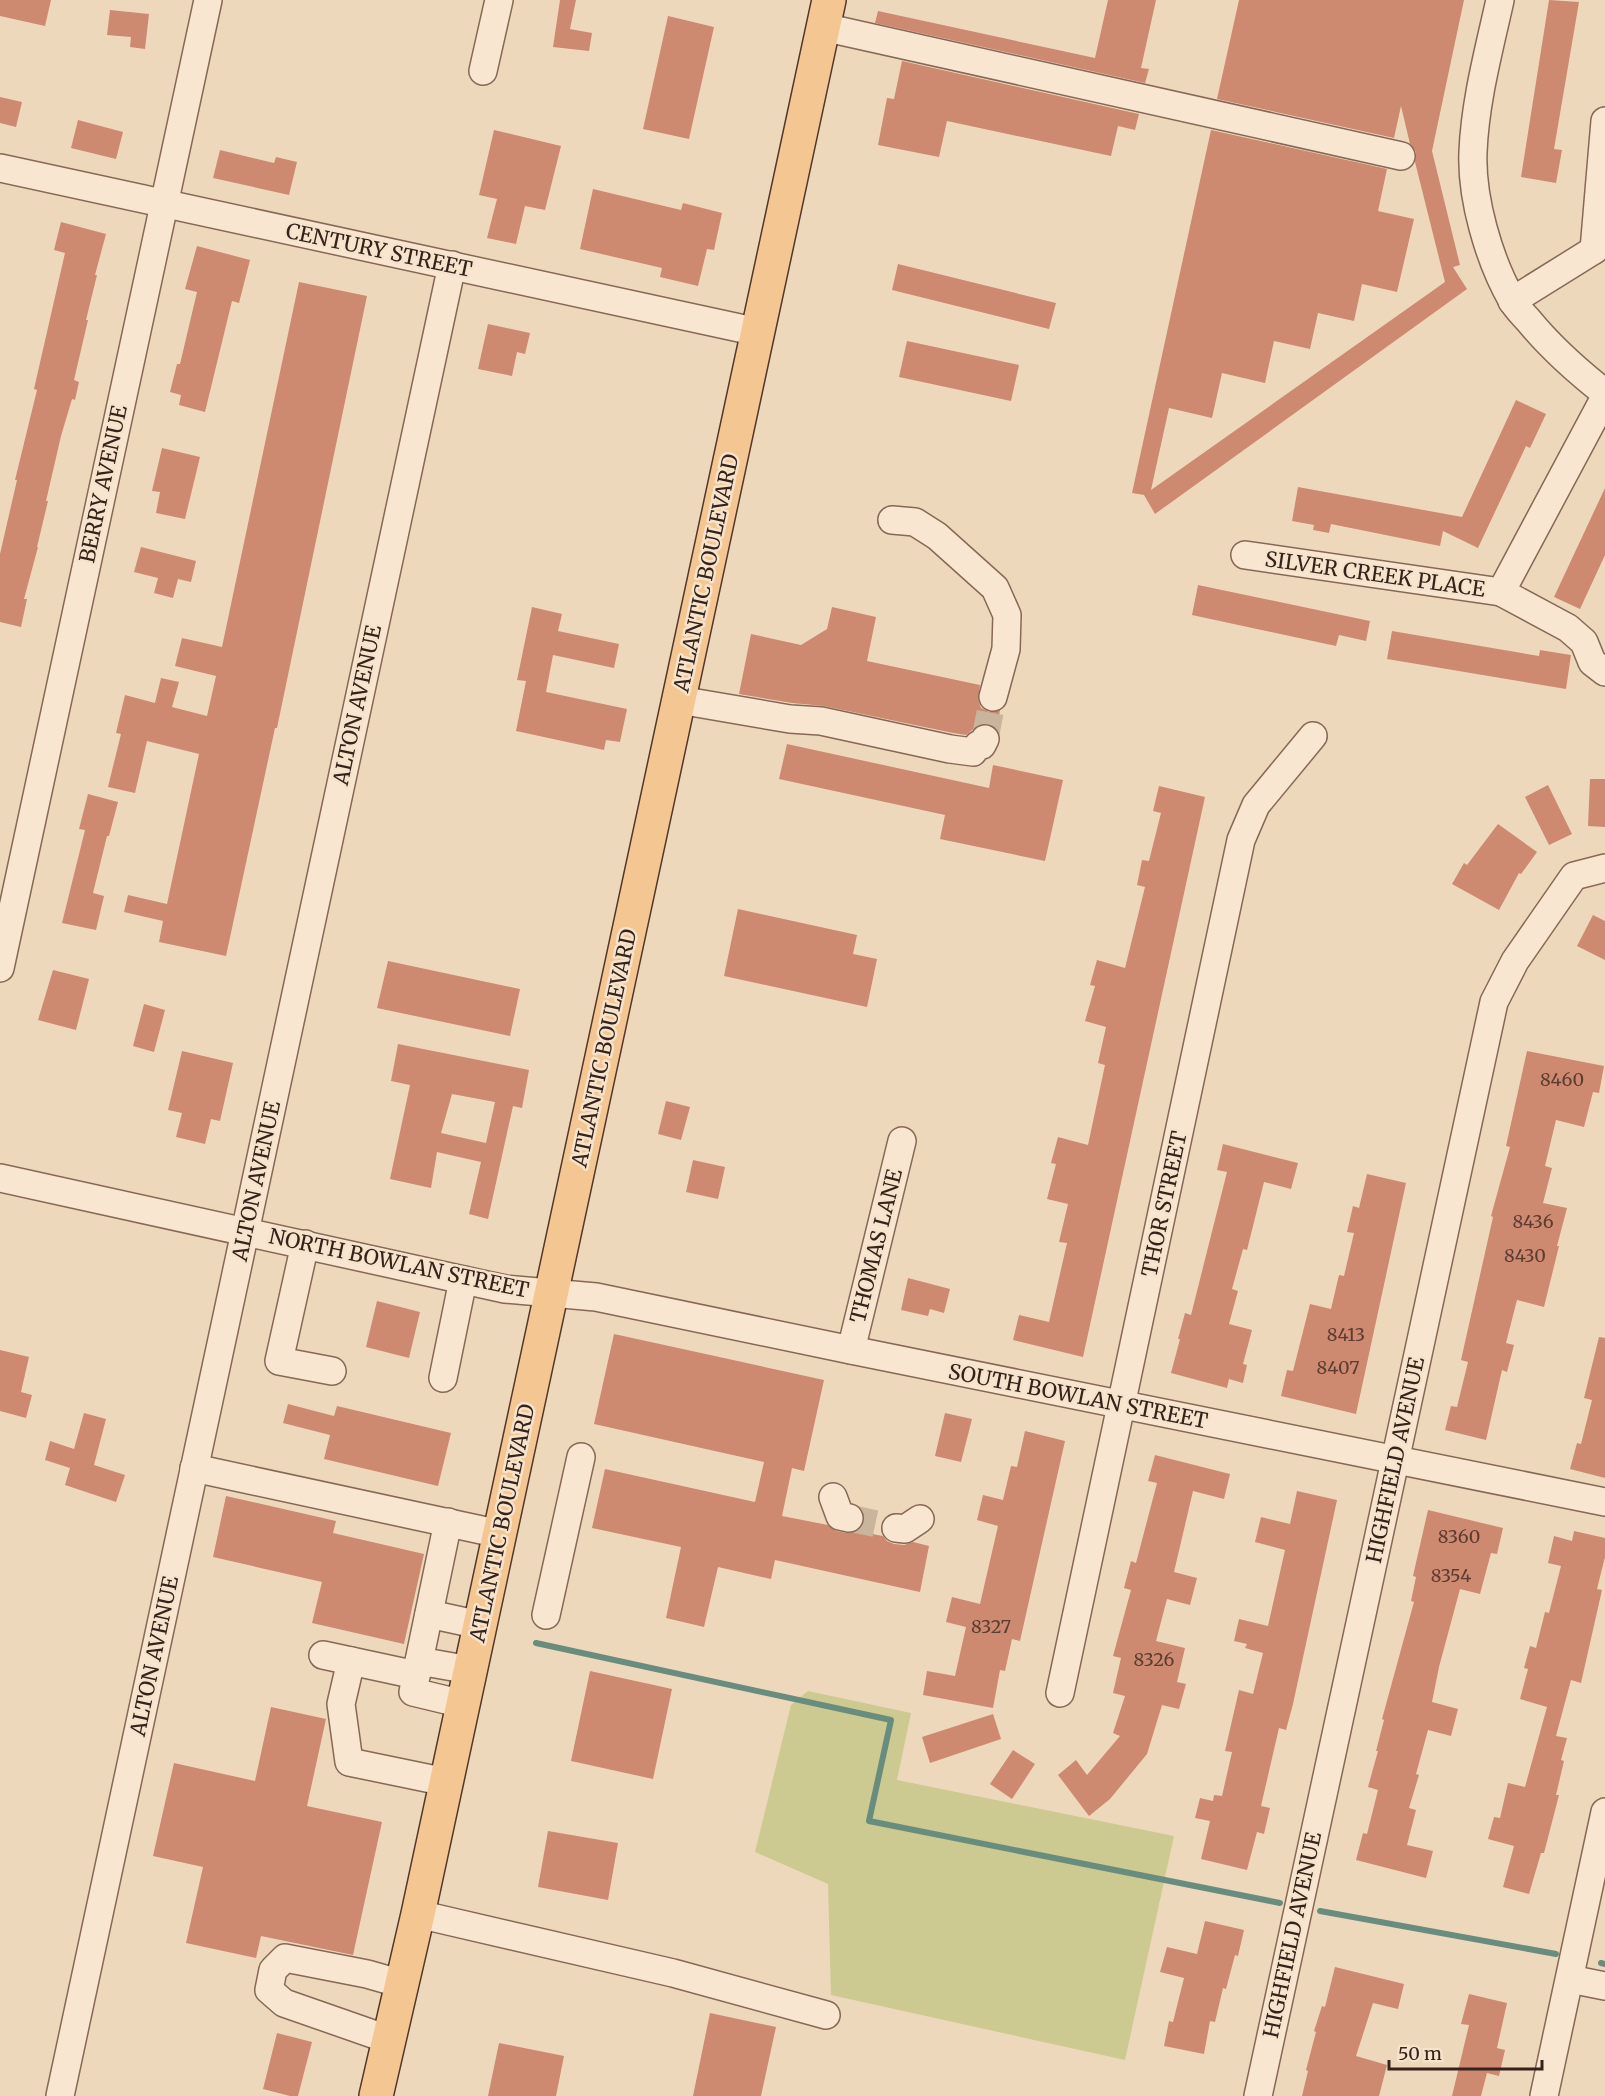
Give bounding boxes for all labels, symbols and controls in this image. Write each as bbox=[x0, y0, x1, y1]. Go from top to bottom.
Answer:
street label: CENTURY STREET bbox=[283, 217, 475, 283]
street label: BERRY AVENUE bbox=[73, 402, 133, 565]
street label: ATLANTIC BOULEVARD bbox=[667, 451, 744, 696]
street label: SILVER CREEK PLACE bbox=[1263, 545, 1487, 603]
street label: ALTON AVENUE bbox=[327, 622, 387, 788]
street label: ATLANTIC BOULEVARD bbox=[565, 926, 642, 1171]
house number: 8460 bbox=[1540, 1068, 1584, 1091]
street label: ALTON AVENUE bbox=[226, 1098, 286, 1264]
street label: THOR STREET bbox=[1135, 1128, 1193, 1279]
street label: THOMAS LANE bbox=[844, 1166, 908, 1326]
house number: 8436 bbox=[1512, 1210, 1554, 1233]
street label: NORTH BOWLAN STREET bbox=[267, 1222, 532, 1304]
house number: 8430 bbox=[1504, 1244, 1546, 1267]
house number: 8413 bbox=[1327, 1323, 1365, 1346]
street label: HIGHFIELD AVENUE bbox=[1360, 1354, 1430, 1565]
house number: 8407 bbox=[1317, 1356, 1359, 1379]
street label: SOUTH BOWLAN STREET bbox=[946, 1358, 1210, 1434]
street label: ATLANTIC BOULEVARD bbox=[463, 1401, 540, 1646]
house number: 8360 bbox=[1438, 1525, 1480, 1548]
house number: 8354 bbox=[1431, 1564, 1471, 1587]
street label: ALTON AVENUE bbox=[124, 1573, 184, 1739]
house number: 8327 bbox=[971, 1615, 1011, 1638]
house number: 8326 bbox=[1134, 1648, 1175, 1671]
street label: HIGHFIELD AVENUE bbox=[1257, 1829, 1327, 2040]
scale bar bbox=[1389, 2033, 1542, 2071]
text: 50 m bbox=[1398, 2042, 1442, 2065]

